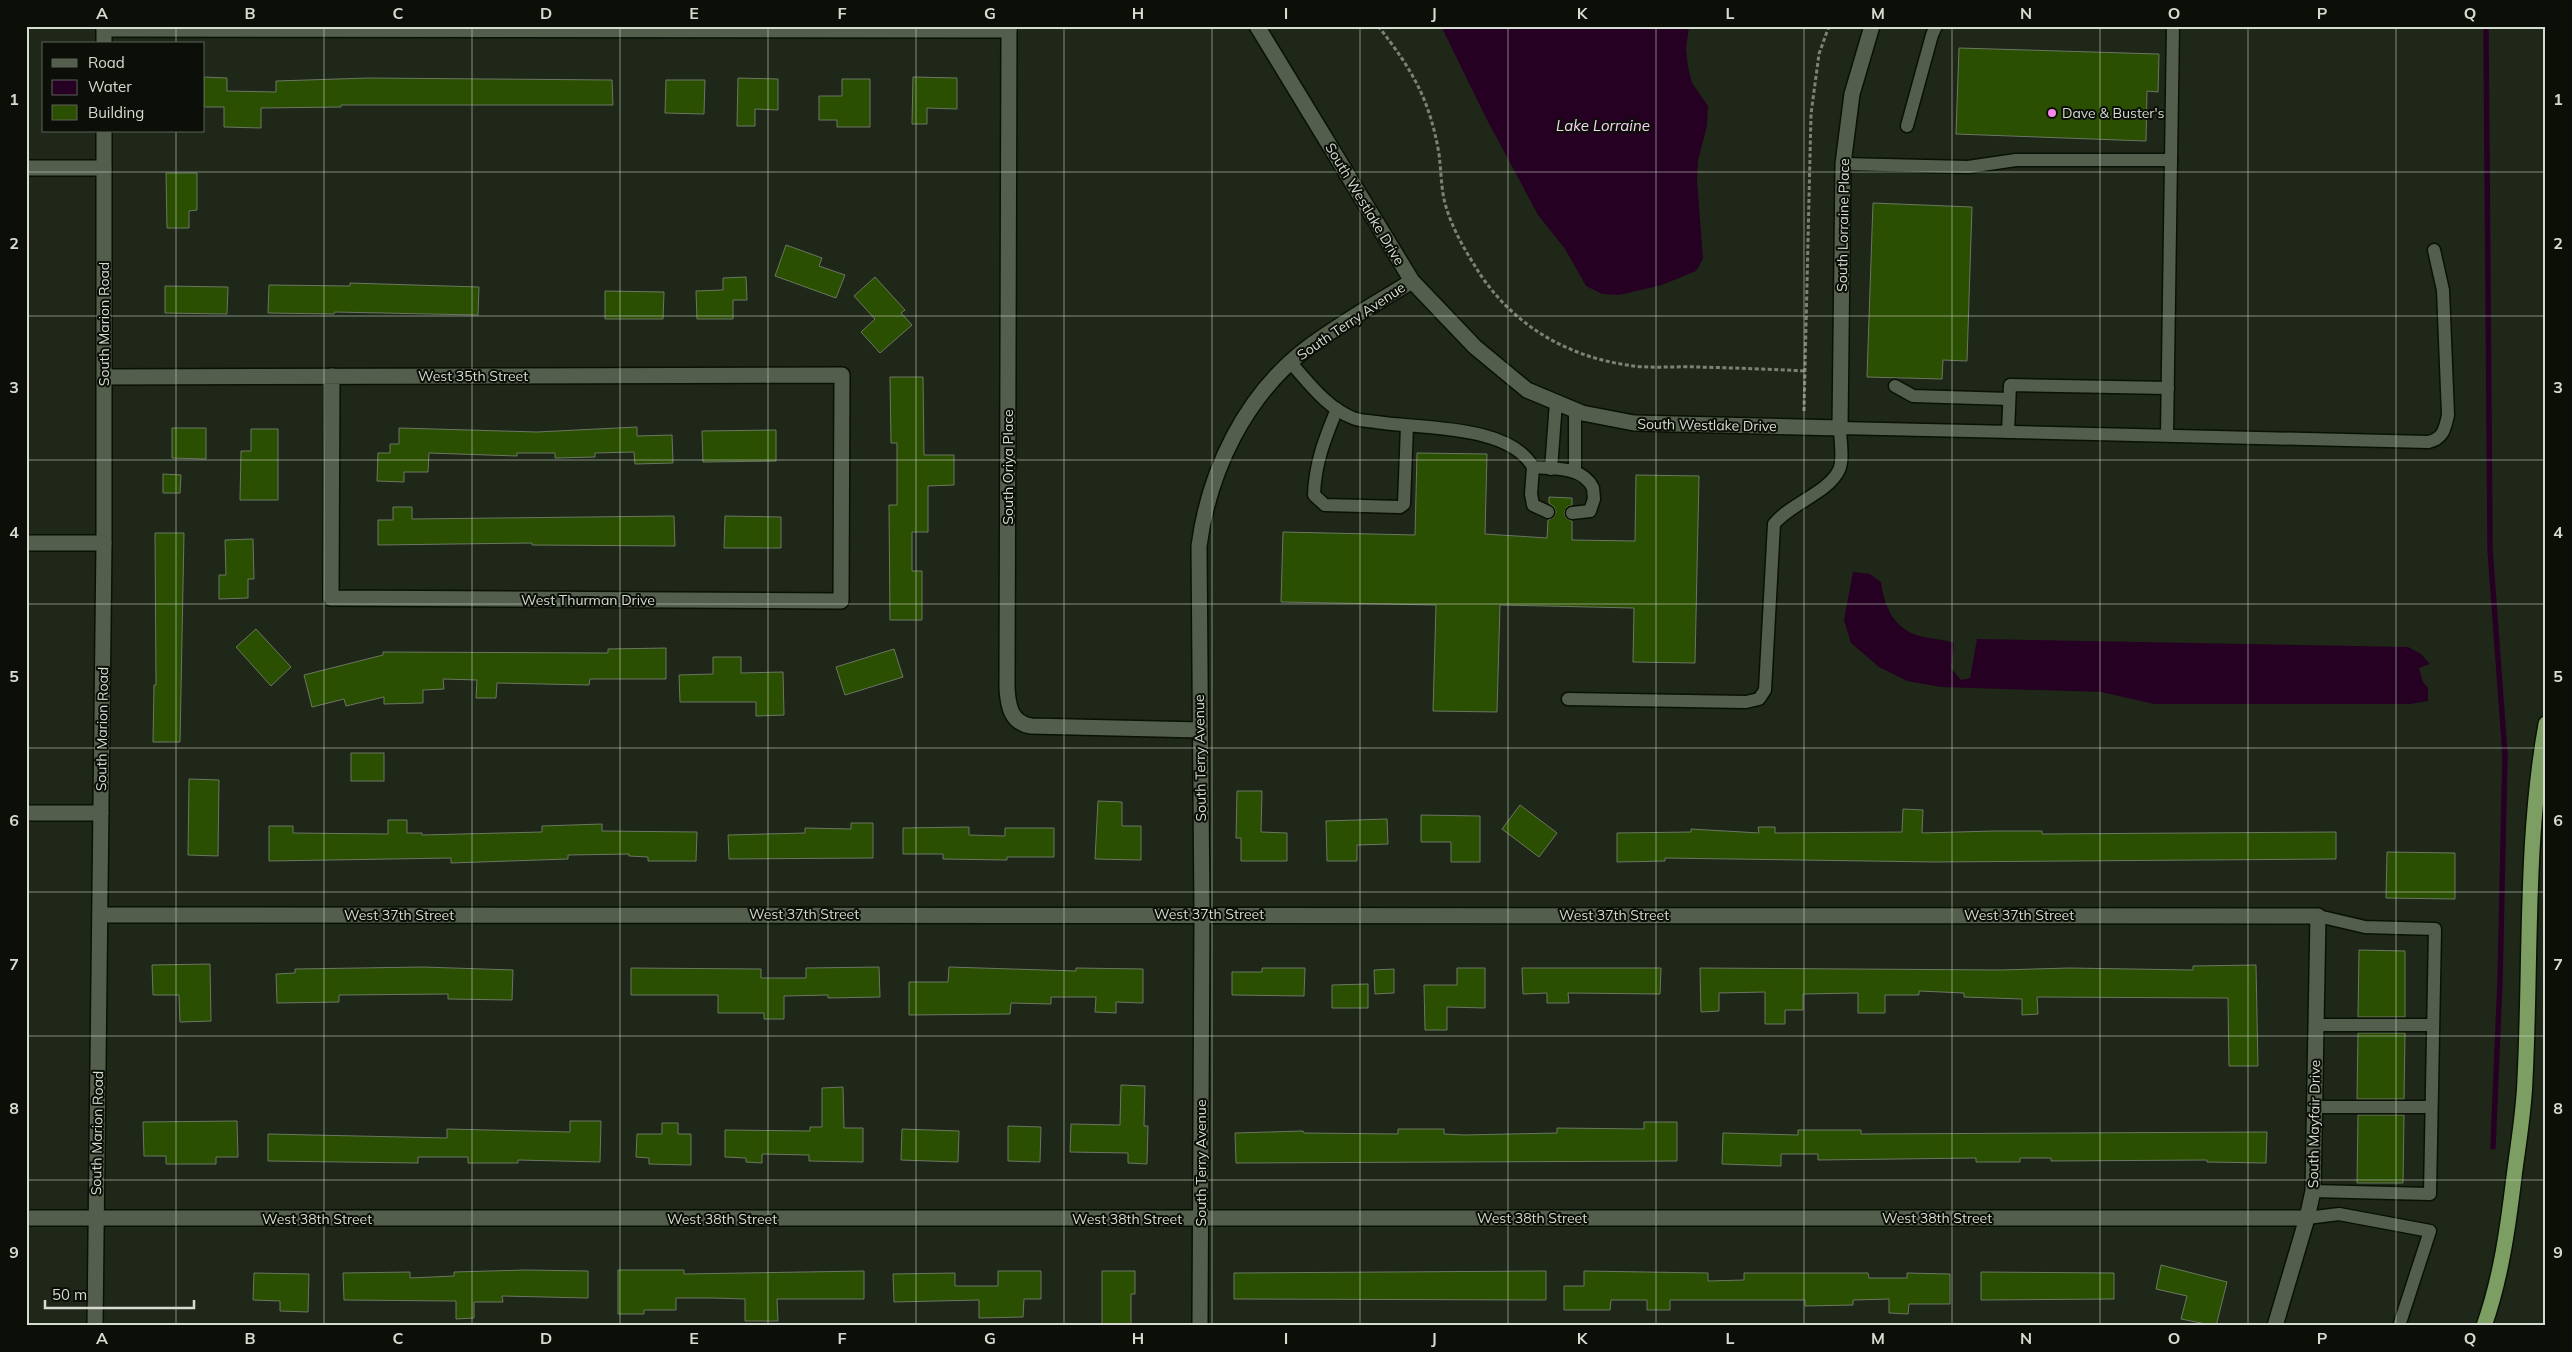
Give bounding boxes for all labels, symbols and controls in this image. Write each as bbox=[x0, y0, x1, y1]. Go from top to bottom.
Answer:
text: A bbox=[96, 3, 108, 23]
text: B bbox=[244, 3, 256, 23]
text: C bbox=[393, 3, 404, 23]
text: D bbox=[540, 3, 552, 23]
text: E bbox=[689, 3, 699, 23]
text: F bbox=[837, 3, 847, 23]
text: G bbox=[984, 3, 996, 23]
text: H bbox=[1132, 3, 1144, 23]
text: I bbox=[1284, 3, 1288, 23]
text: J bbox=[1431, 3, 1437, 23]
text: K bbox=[1577, 3, 1589, 23]
text: L bbox=[1726, 3, 1735, 23]
text: M bbox=[1871, 3, 1885, 23]
text: N bbox=[2020, 3, 2032, 23]
text: O bbox=[2168, 3, 2180, 23]
text: P bbox=[2317, 3, 2328, 23]
text: Q bbox=[2464, 3, 2476, 23]
legend bbox=[42, 42, 205, 132]
text: Road bbox=[88, 53, 125, 72]
text: Water bbox=[88, 77, 132, 96]
text: 1 bbox=[9, 89, 19, 109]
text: 1 bbox=[2553, 89, 2563, 109]
text: Building bbox=[88, 103, 144, 122]
place label: Dave & Buster's bbox=[2062, 104, 2165, 122]
marker: Dave & Buster's bbox=[2046, 107, 2058, 119]
water label: Lake Lorraine bbox=[1556, 116, 1650, 135]
street label: South Westlake Drive bbox=[1321, 140, 1409, 268]
street label: South Lorraine Place bbox=[1833, 158, 1853, 292]
text: 2 bbox=[9, 233, 19, 253]
text: 2 bbox=[2553, 233, 2563, 253]
street label: South Marion Road bbox=[95, 262, 113, 386]
street label: South Terry Avenue bbox=[1293, 278, 1409, 364]
street label: West 35th Street bbox=[418, 367, 528, 385]
text: 3 bbox=[9, 377, 19, 397]
text: 3 bbox=[2553, 377, 2563, 397]
street label: South Oriya Place bbox=[999, 409, 1017, 525]
street label: South Westlake Drive bbox=[1637, 415, 1777, 435]
text: 4 bbox=[9, 522, 19, 542]
text: 4 bbox=[2553, 522, 2563, 542]
street label: West Thurman Drive bbox=[521, 591, 655, 609]
text: 5 bbox=[9, 666, 19, 686]
text: 5 bbox=[2553, 666, 2563, 686]
street label: South Marion Road bbox=[92, 667, 112, 791]
street label: South Terry Avenue bbox=[1190, 694, 1210, 822]
text: 6 bbox=[9, 810, 19, 830]
text: 6 bbox=[2553, 810, 2563, 830]
street label: West 37th Street bbox=[749, 905, 859, 923]
street label: West 37th Street bbox=[1154, 905, 1264, 923]
street label: West 37th Street bbox=[344, 906, 454, 924]
street label: West 37th Street bbox=[1559, 906, 1669, 924]
street label: West 37th Street bbox=[1964, 906, 2074, 924]
text: 7 bbox=[9, 954, 19, 974]
text: 7 bbox=[2553, 954, 2563, 974]
street label: South Mayfair Drive bbox=[2304, 1060, 2324, 1188]
street label: South Marion Road bbox=[87, 1071, 107, 1195]
text: 8 bbox=[9, 1098, 19, 1118]
text: 8 bbox=[2553, 1098, 2563, 1118]
street label: South Terry Avenue bbox=[1192, 1100, 1210, 1227]
street label: West 38th Street bbox=[1477, 1209, 1587, 1227]
street label: West 38th Street bbox=[1882, 1209, 1992, 1227]
street label: West 38th Street bbox=[262, 1210, 372, 1228]
street label: West 38th Street bbox=[667, 1210, 777, 1228]
street label: West 38th Street bbox=[1072, 1210, 1182, 1228]
text: 9 bbox=[9, 1242, 19, 1262]
text: 9 bbox=[2553, 1242, 2563, 1262]
scale bar bbox=[45, 1277, 194, 1309]
text: 50 m bbox=[52, 1285, 87, 1304]
text: A bbox=[96, 1328, 108, 1348]
text: B bbox=[244, 1328, 256, 1348]
text: C bbox=[393, 1328, 404, 1348]
text: D bbox=[540, 1328, 552, 1348]
text: E bbox=[689, 1328, 699, 1348]
text: F bbox=[837, 1328, 847, 1348]
text: G bbox=[984, 1328, 996, 1348]
text: H bbox=[1132, 1328, 1144, 1348]
text: I bbox=[1284, 1328, 1288, 1348]
text: J bbox=[1431, 1328, 1437, 1348]
text: K bbox=[1577, 1328, 1589, 1348]
text: L bbox=[1726, 1328, 1735, 1348]
text: M bbox=[1871, 1328, 1885, 1348]
text: N bbox=[2020, 1328, 2032, 1348]
text: O bbox=[2168, 1328, 2180, 1348]
text: P bbox=[2317, 1328, 2328, 1348]
text: Q bbox=[2464, 1328, 2476, 1348]

